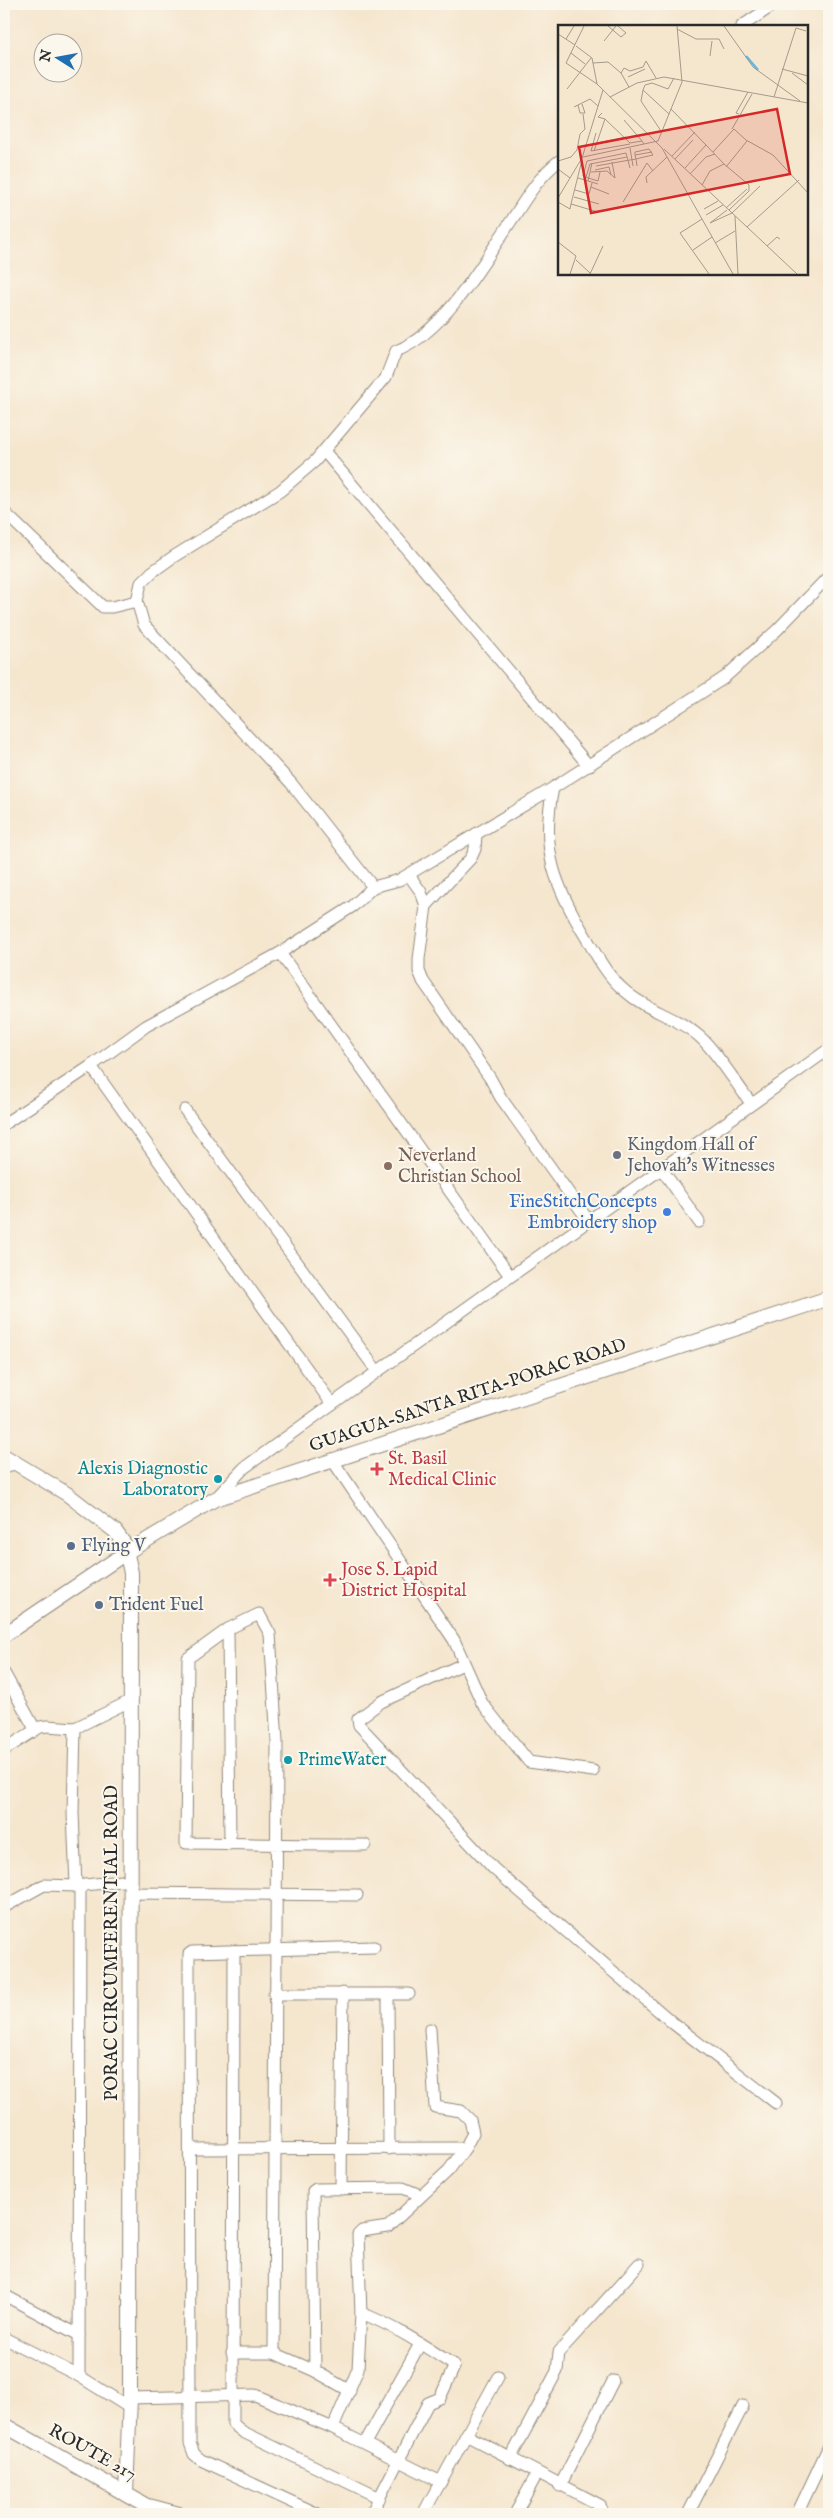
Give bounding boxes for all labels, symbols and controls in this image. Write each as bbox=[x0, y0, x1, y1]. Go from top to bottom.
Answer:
inset map bbox=[558, 25, 808, 275]
north arrow bbox=[32, 32, 82, 82]
text: N bbox=[36, 48, 56, 64]
place label: Kingdom Hall of Jehovah's Witnesses bbox=[625, 1134, 775, 1178]
place label: Neverland Christian School bbox=[398, 1145, 521, 1189]
marker: Kingdom Hall of Jehovah's Witnesses bbox=[611, 1149, 623, 1161]
marker: Neverland Christian School bbox=[382, 1160, 394, 1172]
place label: FineStitchConcepts Embroidery shop bbox=[509, 1191, 657, 1235]
marker: FineStitchConcepts Embroidery shop bbox=[661, 1206, 673, 1218]
street label: GUAGUA-SANTA RITA-PORAC ROAD bbox=[307, 1334, 629, 1458]
place label: St. Basil Medical Clinic bbox=[388, 1448, 497, 1492]
place label: Alexis Diagnostic Laboratory bbox=[77, 1458, 208, 1502]
marker: St. Basil Medical Clinic bbox=[370, 1462, 384, 1476]
marker: Alexis Diagnostic Laboratory bbox=[212, 1473, 224, 1485]
place label: Flying V bbox=[81, 1535, 147, 1558]
marker: Flying V bbox=[65, 1540, 77, 1552]
place label: Jose S. Lapid District Hospital bbox=[339, 1559, 467, 1603]
marker: Jose S. Lapid District Hospital bbox=[323, 1573, 337, 1587]
place label: Trident Fuel bbox=[109, 1594, 203, 1617]
marker: Trident Fuel bbox=[93, 1599, 105, 1611]
place label: PrimeWater bbox=[298, 1749, 387, 1772]
marker: PrimeWater bbox=[282, 1754, 294, 1766]
street label: PORAC CIRCUMFERENTIAL ROAD bbox=[101, 1785, 124, 2101]
street label: ROUTE 217 bbox=[44, 2420, 140, 2486]

